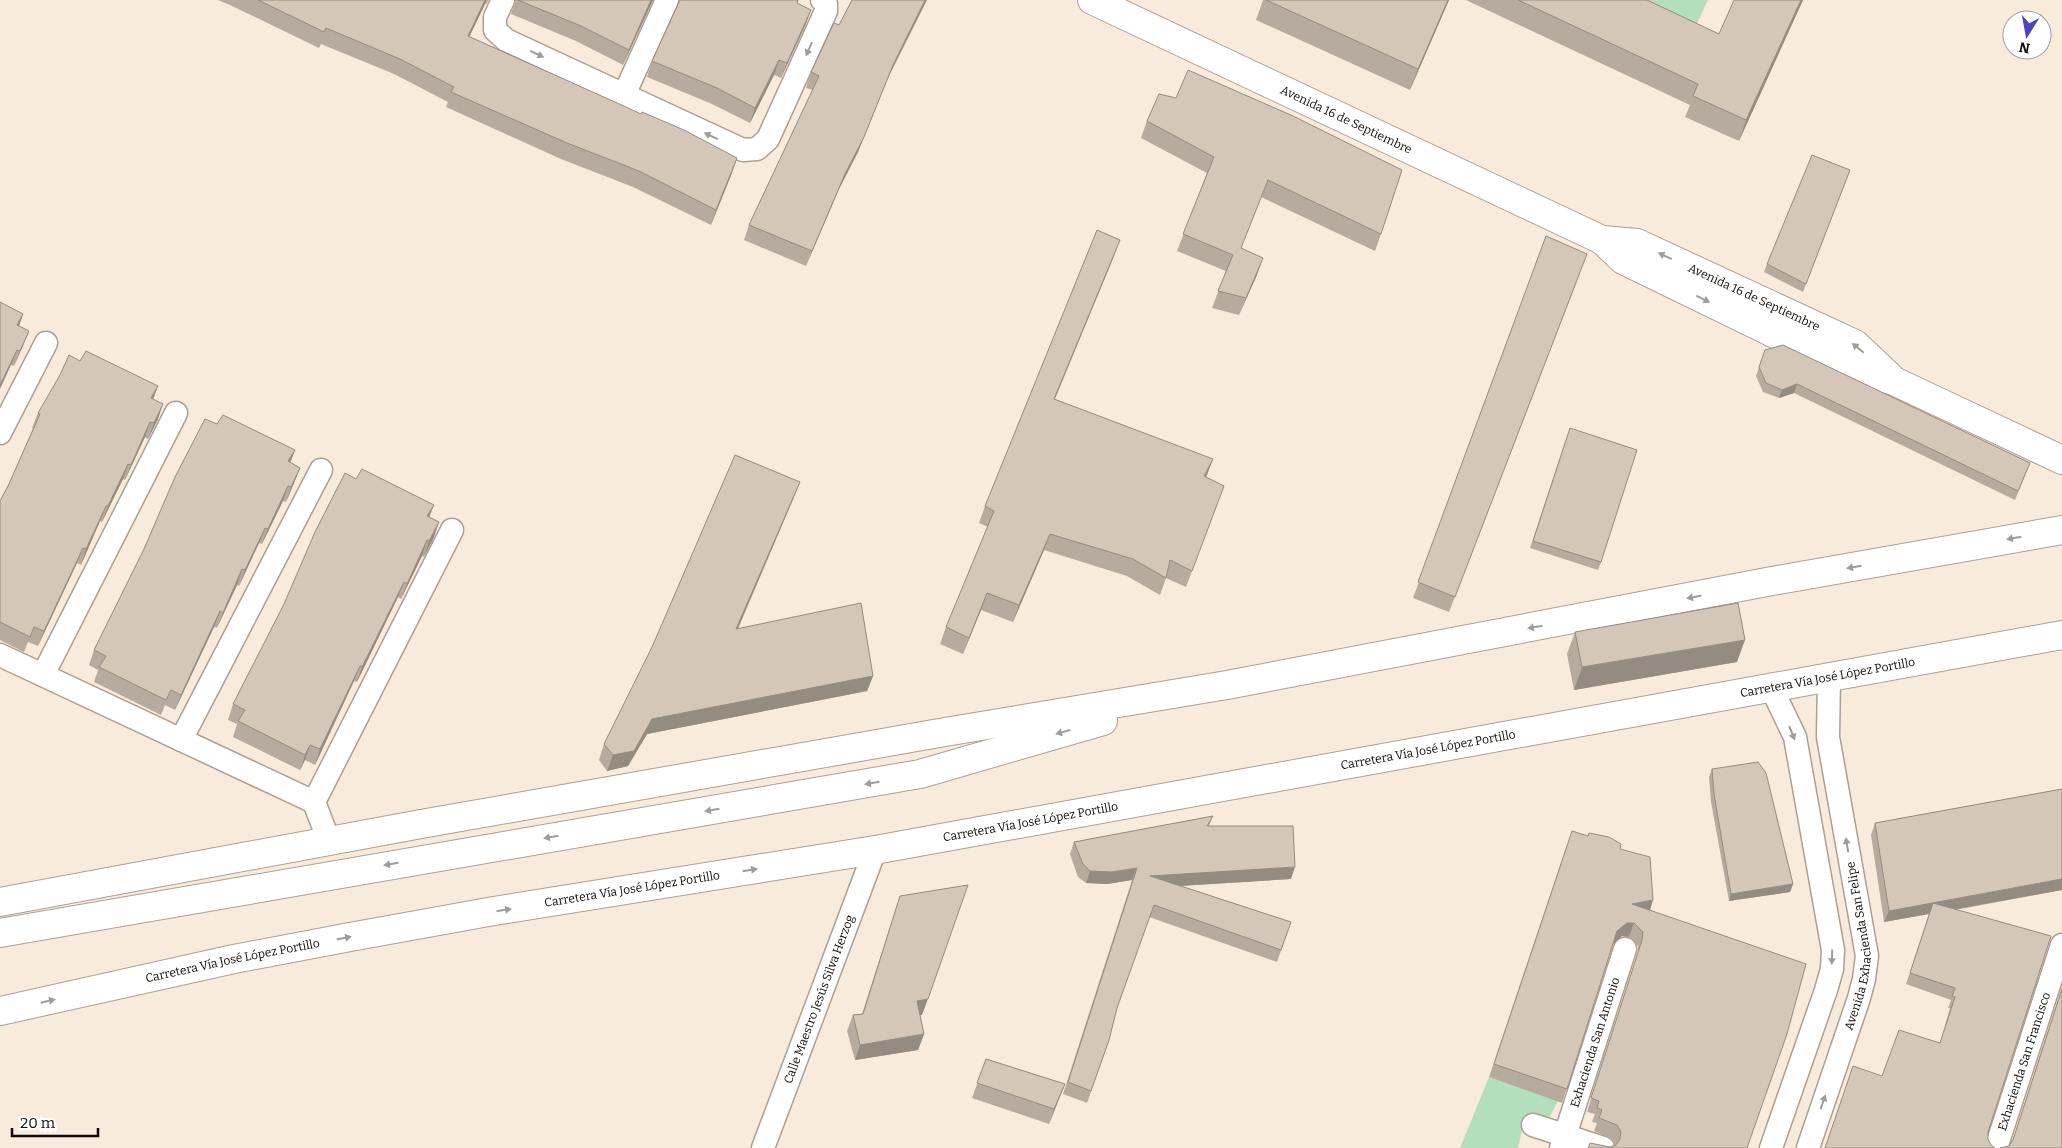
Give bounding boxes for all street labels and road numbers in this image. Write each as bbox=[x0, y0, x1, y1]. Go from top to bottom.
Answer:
street label: Avenida 16 de Septiembre bbox=[1278, 83, 1414, 157]
street label: Avenida 16 de Septiembre bbox=[1686, 261, 1822, 334]
street label: Carretera Vía José López Portillo bbox=[1739, 655, 1916, 700]
street label: Carretera Vía José López Portillo bbox=[1339, 727, 1517, 773]
street label: Carretera Vía José López Portillo bbox=[942, 799, 1119, 845]
street label: Avenida Exhacienda San Felipe bbox=[1842, 860, 1874, 1032]
street label: Carretera Vía José López Portillo bbox=[543, 868, 721, 910]
street label: Calle Maestro Jesús Silva Herzog bbox=[781, 913, 857, 1086]
street label: Carretera Vía José López Portillo bbox=[144, 936, 321, 985]
street label: Exhacienda San Antonio bbox=[1568, 975, 1622, 1109]
street label: Exhacienda San Francisco bbox=[1995, 990, 2053, 1132]

